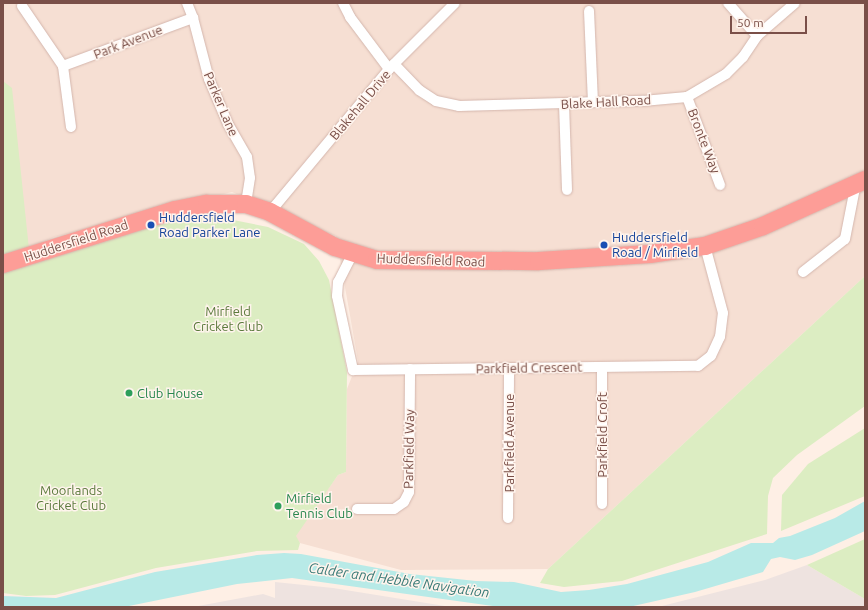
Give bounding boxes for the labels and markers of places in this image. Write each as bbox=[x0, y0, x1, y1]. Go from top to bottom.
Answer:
place label: Huddersfield Road Parker Lane bbox=[159, 210, 261, 241]
marker: Huddersfield Road Parker Lane bbox=[146, 220, 156, 230]
place label: Huddersfield Road / Mirfield bbox=[612, 230, 698, 261]
marker: Huddersfield Road / Mirfield bbox=[599, 240, 609, 250]
place label: Club House bbox=[137, 385, 203, 401]
marker: Club House bbox=[124, 388, 134, 398]
place label: Mirfield Tennis Club bbox=[286, 491, 353, 522]
marker: Mirfield Tennis Club bbox=[273, 501, 283, 511]

